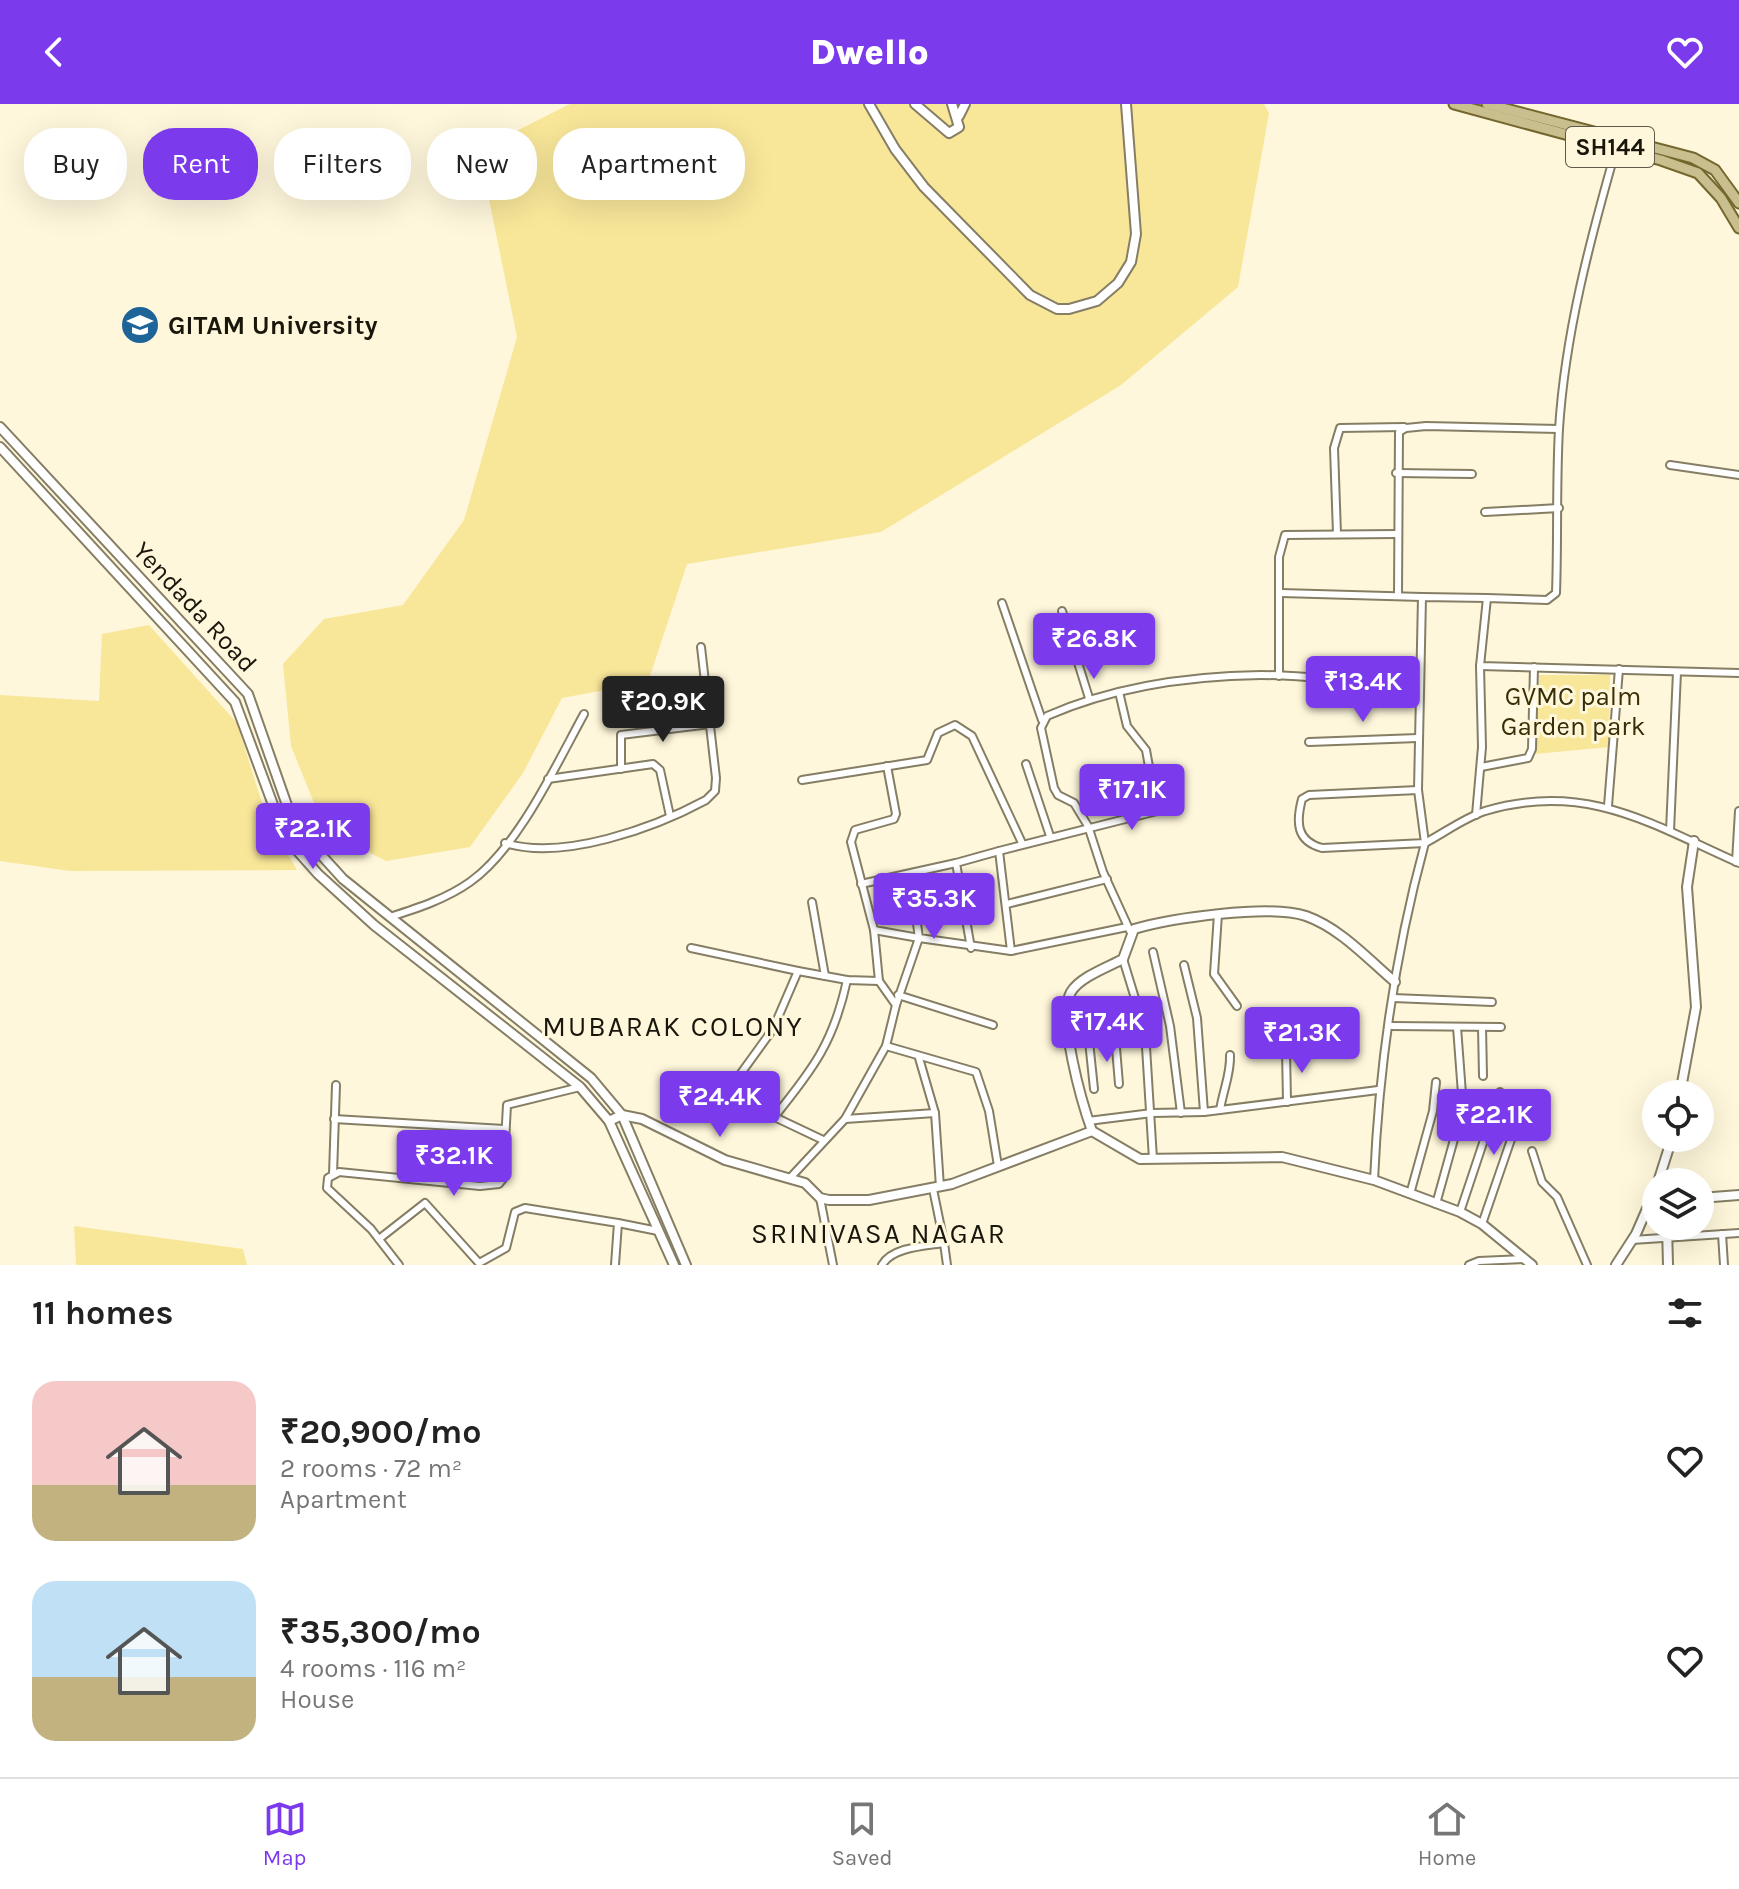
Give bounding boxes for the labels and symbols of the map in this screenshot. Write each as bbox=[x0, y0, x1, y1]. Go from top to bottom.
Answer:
road number: SH144 bbox=[1566, 127, 1654, 167]
school or university icon: GITAM University bbox=[119, 304, 161, 346]
place label: GITAM University bbox=[168, 310, 378, 341]
street label: Yendada Road bbox=[127, 535, 263, 679]
pin: ₹26.8K bbox=[1029, 613, 1159, 681]
pin: ₹13.4K bbox=[1298, 656, 1428, 724]
pin: ₹20.9K bbox=[598, 676, 728, 744]
park label: GVMC palm Garden park bbox=[1501, 681, 1645, 742]
pin: ₹17.1K bbox=[1067, 764, 1197, 832]
pin: ₹22.1K bbox=[248, 803, 378, 871]
pin: ₹35.3K bbox=[869, 873, 999, 941]
pin: ₹17.4K bbox=[1042, 996, 1172, 1064]
pin: ₹21.3K bbox=[1237, 1007, 1367, 1075]
district label: MUBARAK COLONY bbox=[542, 1010, 804, 1043]
pin: ₹24.4K bbox=[655, 1071, 785, 1139]
pin: ₹22.1K bbox=[1429, 1089, 1559, 1157]
pin: ₹32.1K bbox=[389, 1130, 519, 1198]
district label: SRINIVASA NAGAR bbox=[751, 1217, 1007, 1250]

